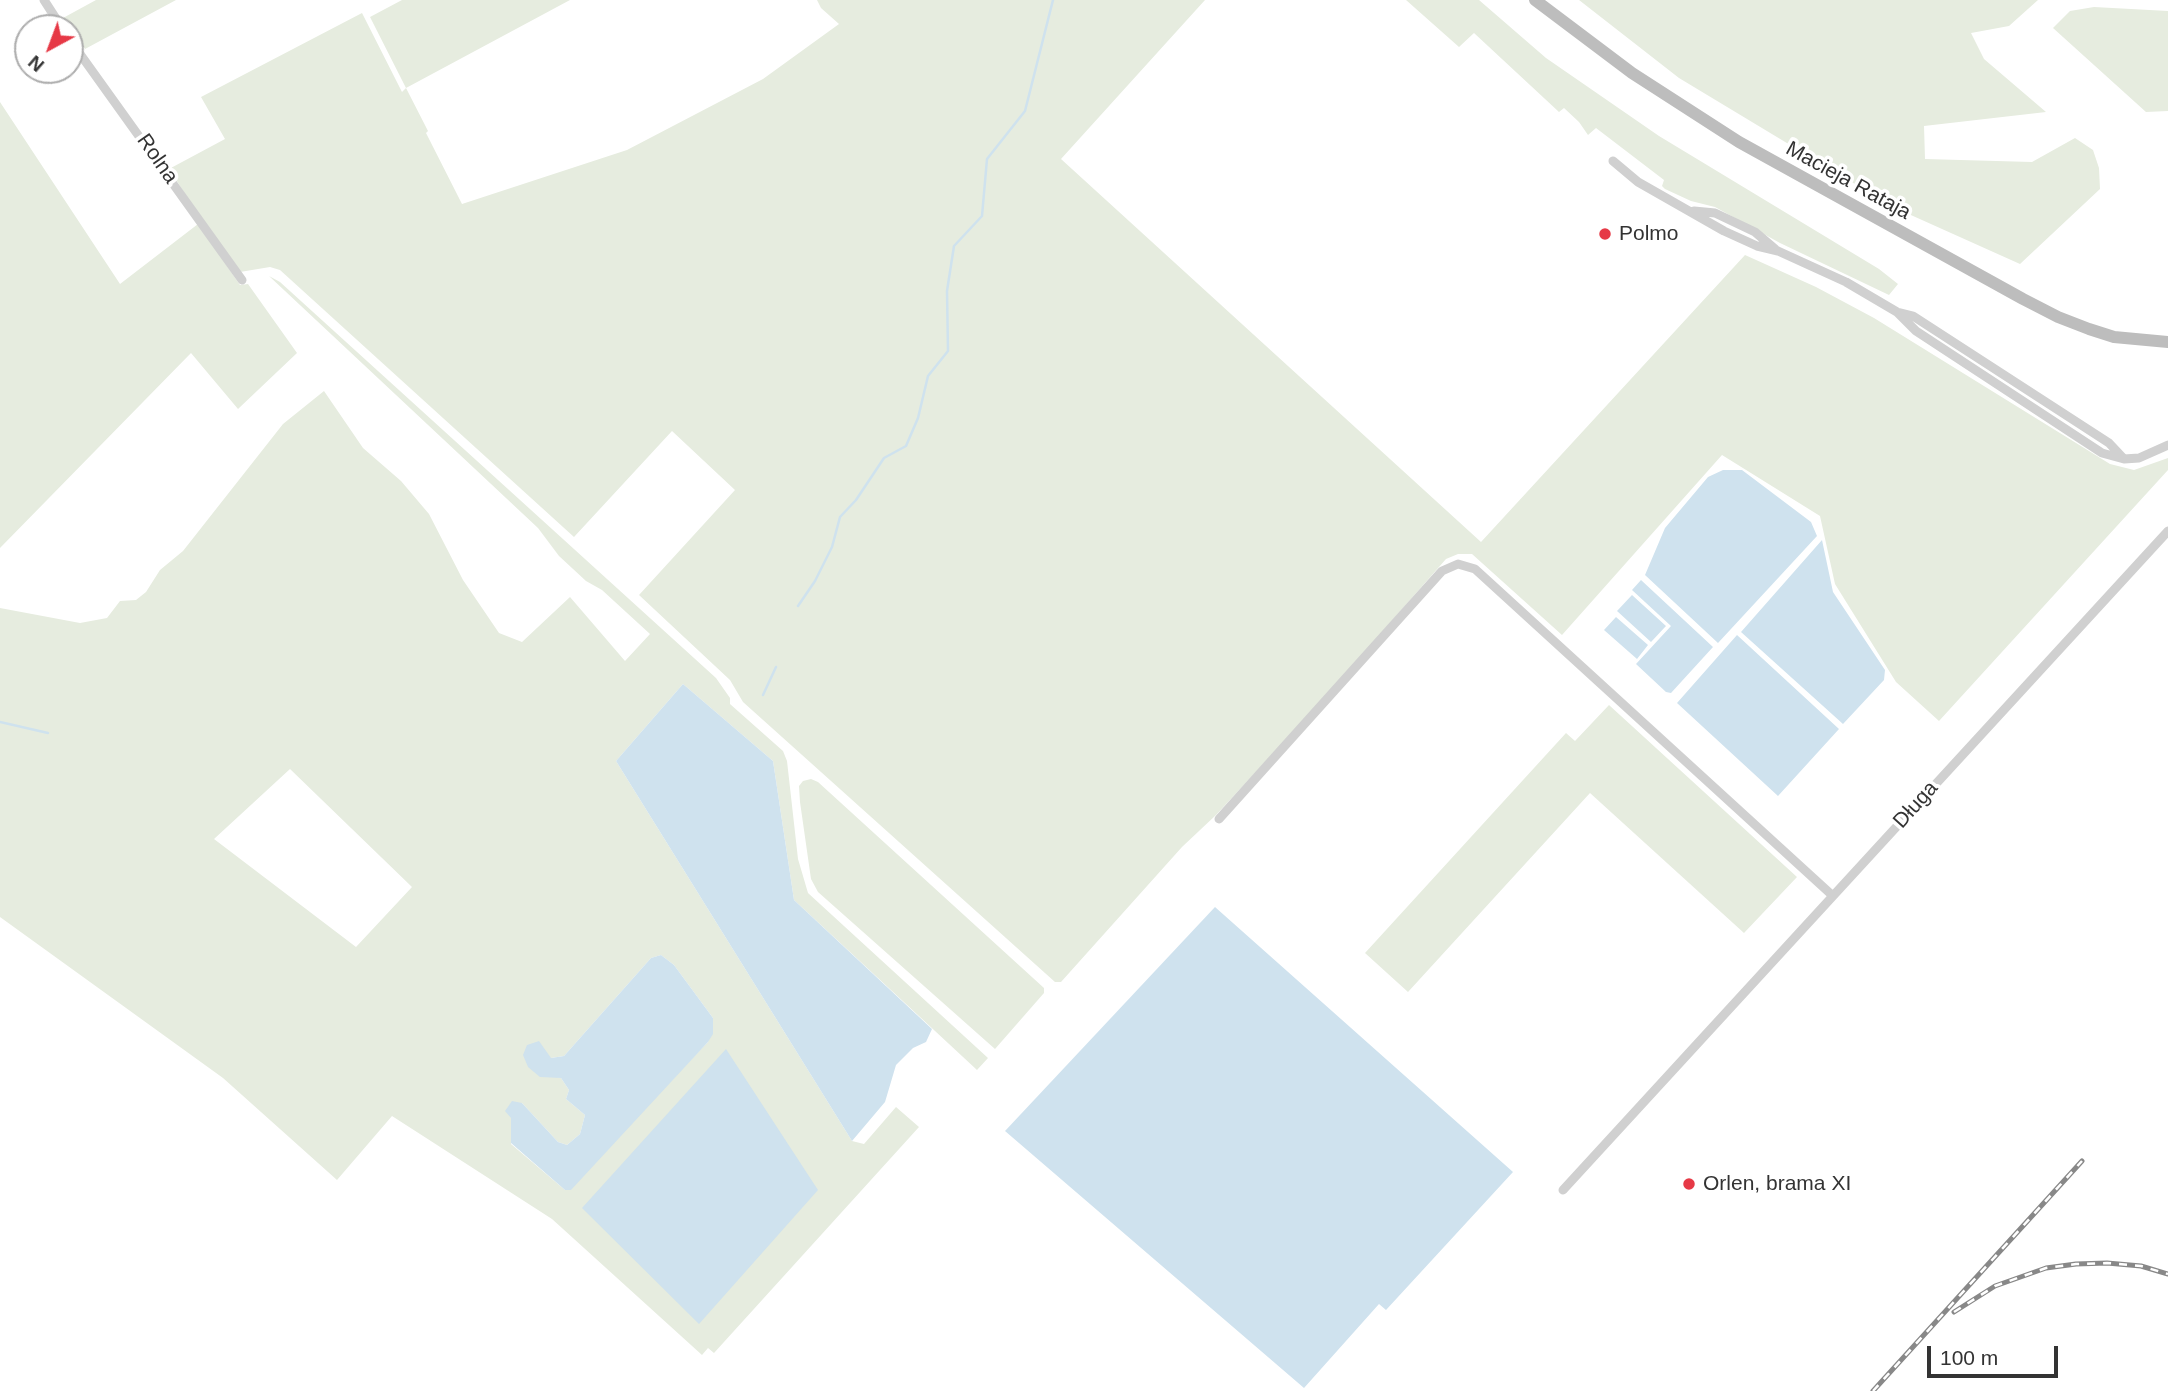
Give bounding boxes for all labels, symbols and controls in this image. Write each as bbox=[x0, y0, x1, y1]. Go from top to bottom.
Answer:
north arrow bbox=[14, 14, 84, 84]
text: N bbox=[24, 51, 48, 76]
street label: Rolna bbox=[131, 129, 183, 189]
street label: Macieja Rataja bbox=[1781, 136, 1915, 226]
place label: Polmo bbox=[1619, 221, 1679, 247]
marker: Polmo bbox=[1597, 226, 1613, 242]
street label: Długa bbox=[1888, 776, 1944, 834]
place label: Orlen, brama XI bbox=[1703, 1171, 1851, 1197]
marker: Orlen, brama XI bbox=[1681, 1176, 1697, 1192]
scale bar bbox=[1930, 1332, 2061, 1376]
text: 100 m bbox=[1940, 1346, 1998, 1369]

